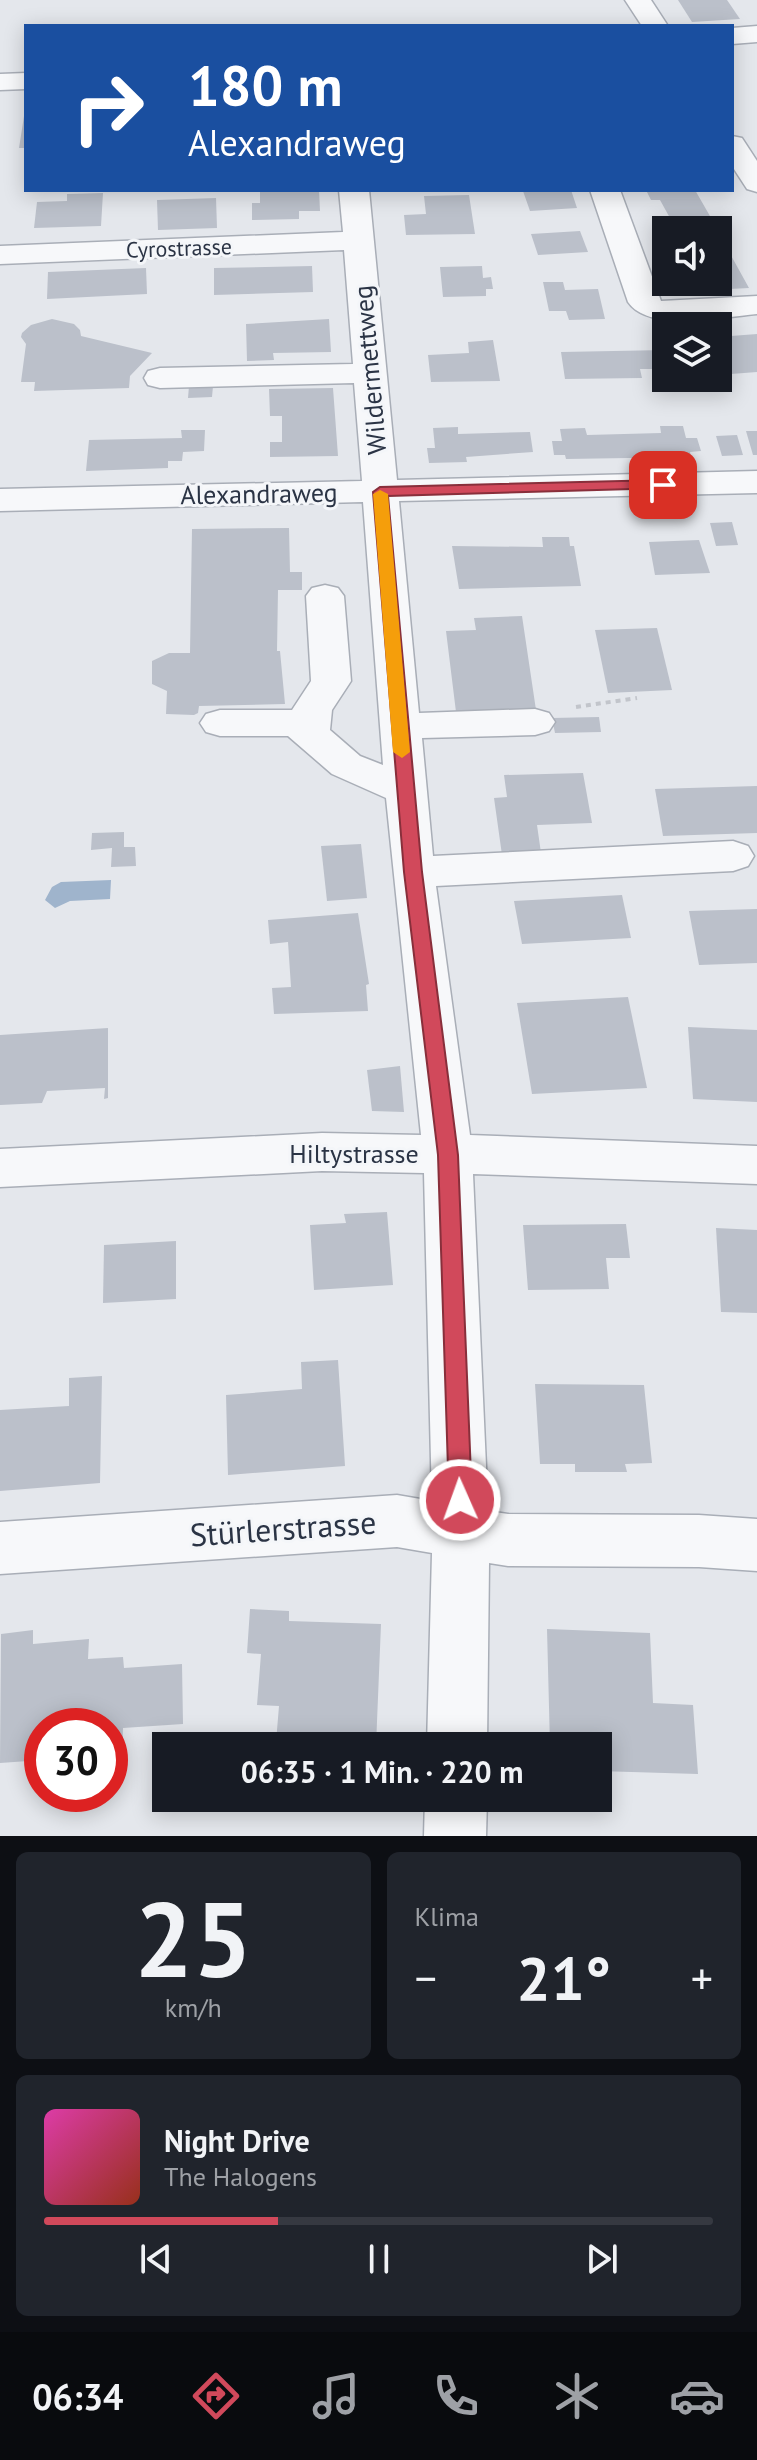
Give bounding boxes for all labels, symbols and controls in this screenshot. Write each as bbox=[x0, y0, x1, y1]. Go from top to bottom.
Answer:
text: 180 m bbox=[188, 49, 343, 121]
icon: right bbox=[56, 56, 160, 160]
text: Alexandraweg bbox=[188, 119, 406, 166]
map controls bbox=[652, 216, 732, 392]
button: sound bbox=[652, 216, 732, 296]
street label: Cyrostrasse bbox=[126, 232, 232, 264]
street label: Wildermettweg bbox=[346, 284, 393, 456]
button: layers bbox=[652, 312, 732, 392]
pin bbox=[629, 451, 697, 519]
icon: arrive bbox=[641, 463, 685, 507]
street label: Alexandraweg bbox=[180, 476, 338, 511]
street label: Hiltystrasse bbox=[289, 1137, 419, 1170]
position arrow bbox=[418, 1458, 502, 1542]
street label: Stürlerstrasse bbox=[188, 1501, 378, 1555]
speed limit sign: 30 bbox=[24, 1708, 128, 1812]
text: 06:35 · 1 Min. · 220 m bbox=[241, 1752, 523, 1791]
text: 25 bbox=[134, 1871, 252, 2006]
text: Klima bbox=[415, 1900, 479, 1933]
text: 21° bbox=[517, 1939, 611, 2017]
text: − bbox=[415, 1949, 437, 2006]
text: + bbox=[691, 1949, 713, 2006]
text: km/h bbox=[165, 1991, 222, 2024]
text: Night Drive bbox=[164, 2121, 310, 2160]
text: The Halogens bbox=[164, 2160, 317, 2193]
icon: previous bbox=[134, 2237, 178, 2281]
icon: pause bbox=[357, 2237, 401, 2281]
icon: next bbox=[580, 2237, 624, 2281]
icon: directions bbox=[188, 2368, 244, 2424]
icon: music bbox=[308, 2368, 364, 2424]
icon: phone bbox=[428, 2368, 484, 2424]
icon: climate bbox=[549, 2368, 605, 2424]
icon: car bbox=[669, 2368, 725, 2424]
text: 06:34 bbox=[32, 2373, 123, 2420]

